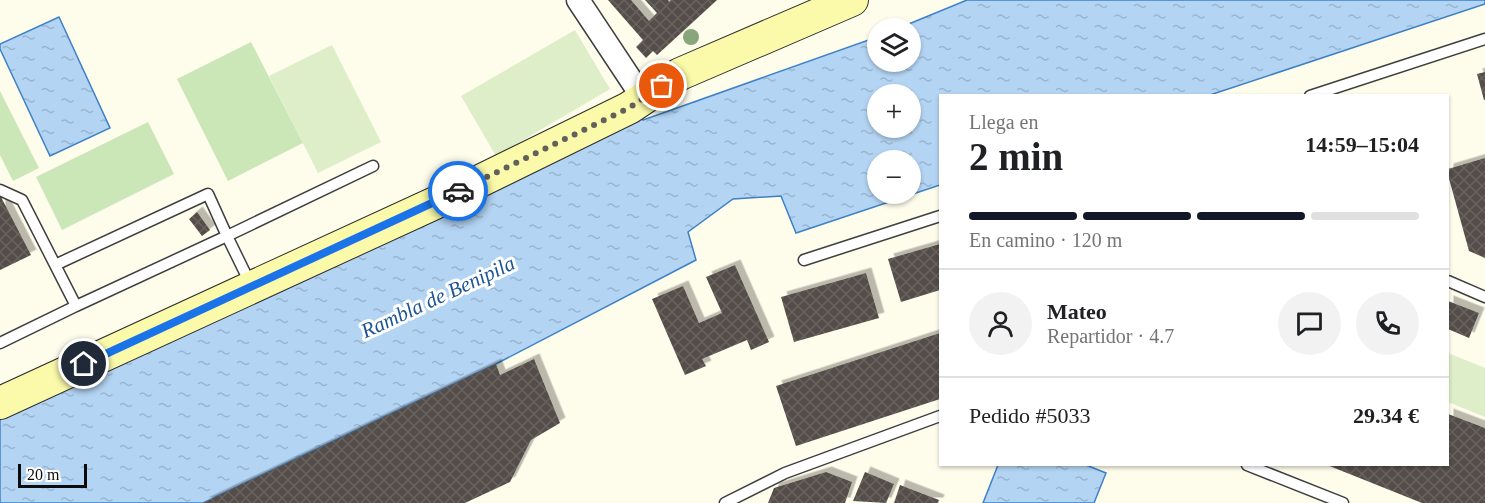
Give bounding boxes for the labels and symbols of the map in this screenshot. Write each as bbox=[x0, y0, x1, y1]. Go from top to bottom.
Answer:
pin bbox=[636, 60, 687, 111]
courier bbox=[428, 161, 488, 221]
water label: Rambla de Benipila bbox=[356, 251, 519, 344]
pin bbox=[58, 338, 109, 389]
scale bar bbox=[18, 461, 87, 488]

